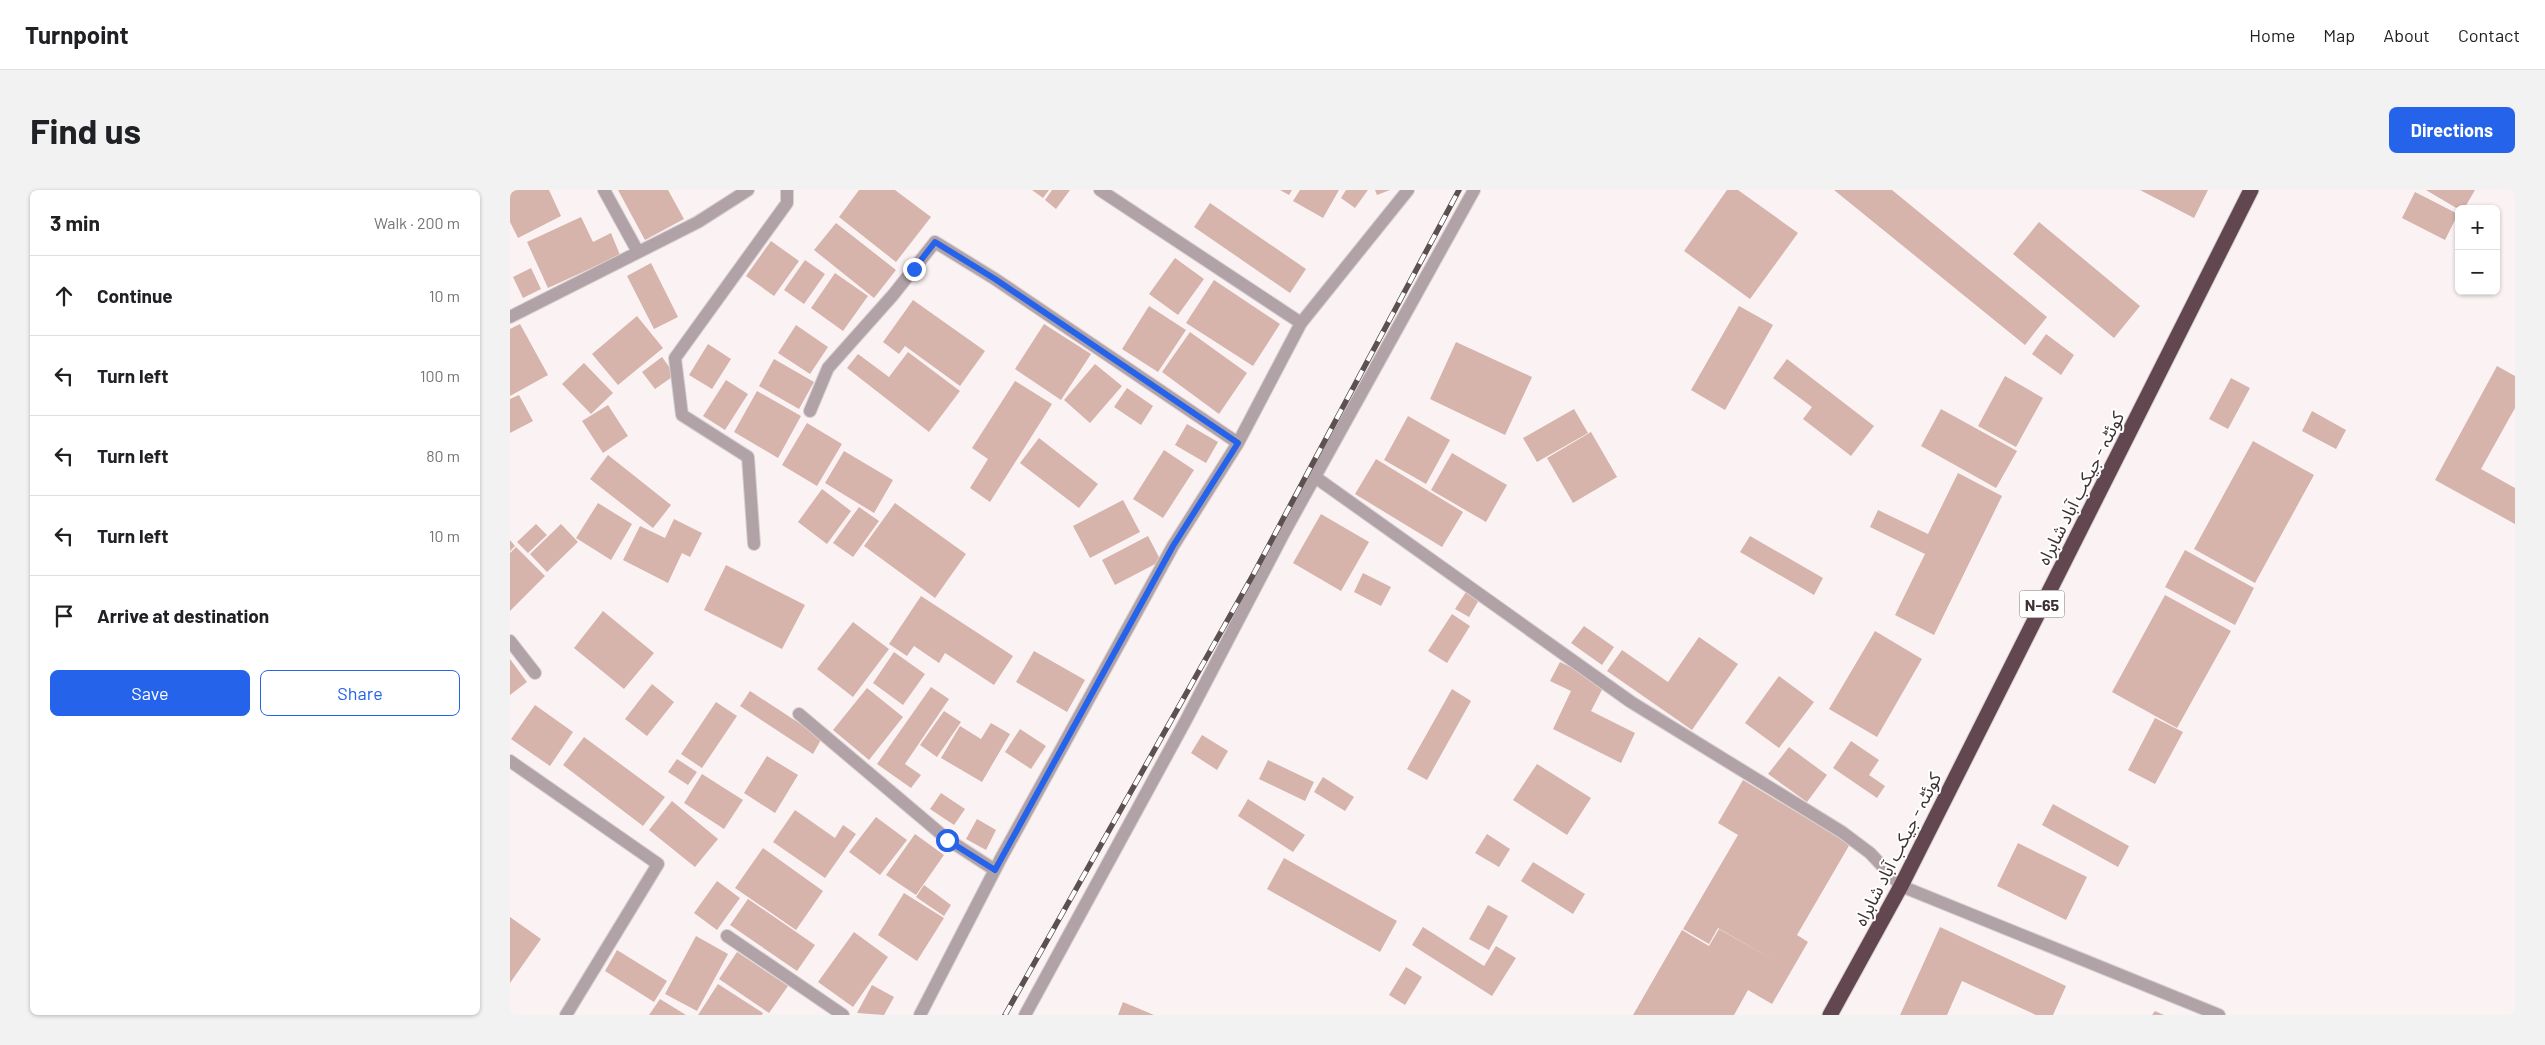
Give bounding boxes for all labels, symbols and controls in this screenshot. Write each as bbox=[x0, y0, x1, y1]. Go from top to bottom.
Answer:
text: Turnpoint bbox=[25, 20, 129, 49]
text: Home bbox=[2249, 24, 2295, 46]
text: Map bbox=[2323, 24, 2355, 46]
text: About bbox=[2383, 24, 2430, 46]
text: Contact bbox=[2458, 24, 2520, 46]
button: Directions bbox=[2389, 107, 2515, 153]
text: Find us bbox=[30, 109, 141, 151]
map controls bbox=[2455, 205, 2500, 295]
button: + bbox=[2455, 205, 2500, 250]
text: 3 min bbox=[50, 210, 100, 235]
text: Walk · 200 m bbox=[374, 213, 460, 232]
button: − bbox=[2455, 250, 2500, 295]
route end bbox=[903, 258, 926, 281]
icon: ahead bbox=[50, 282, 78, 310]
text: Continue bbox=[97, 284, 173, 307]
text: 10 m bbox=[429, 286, 460, 305]
icon: left bbox=[50, 362, 78, 390]
text: Turn left bbox=[97, 364, 168, 387]
text: 100 m bbox=[420, 366, 460, 385]
street label: کوئٹہ - جیکب آباد شاہراہ bbox=[2032, 407, 2129, 569]
icon: left bbox=[50, 442, 78, 470]
text: Turn left bbox=[97, 444, 168, 467]
text: 80 m bbox=[426, 446, 460, 465]
icon: left bbox=[50, 522, 78, 550]
text: Turn left bbox=[97, 524, 168, 547]
text: 10 m bbox=[429, 526, 460, 545]
road number: N-65 bbox=[2020, 590, 2064, 618]
icon: arrive bbox=[50, 602, 78, 630]
text: Arrive at destination bbox=[97, 604, 269, 627]
button: Save bbox=[50, 670, 250, 716]
button: Share bbox=[260, 670, 460, 716]
street label: کوئٹہ - جیکب آباد شاہراہ bbox=[1849, 768, 1946, 930]
route start bbox=[936, 829, 959, 852]

